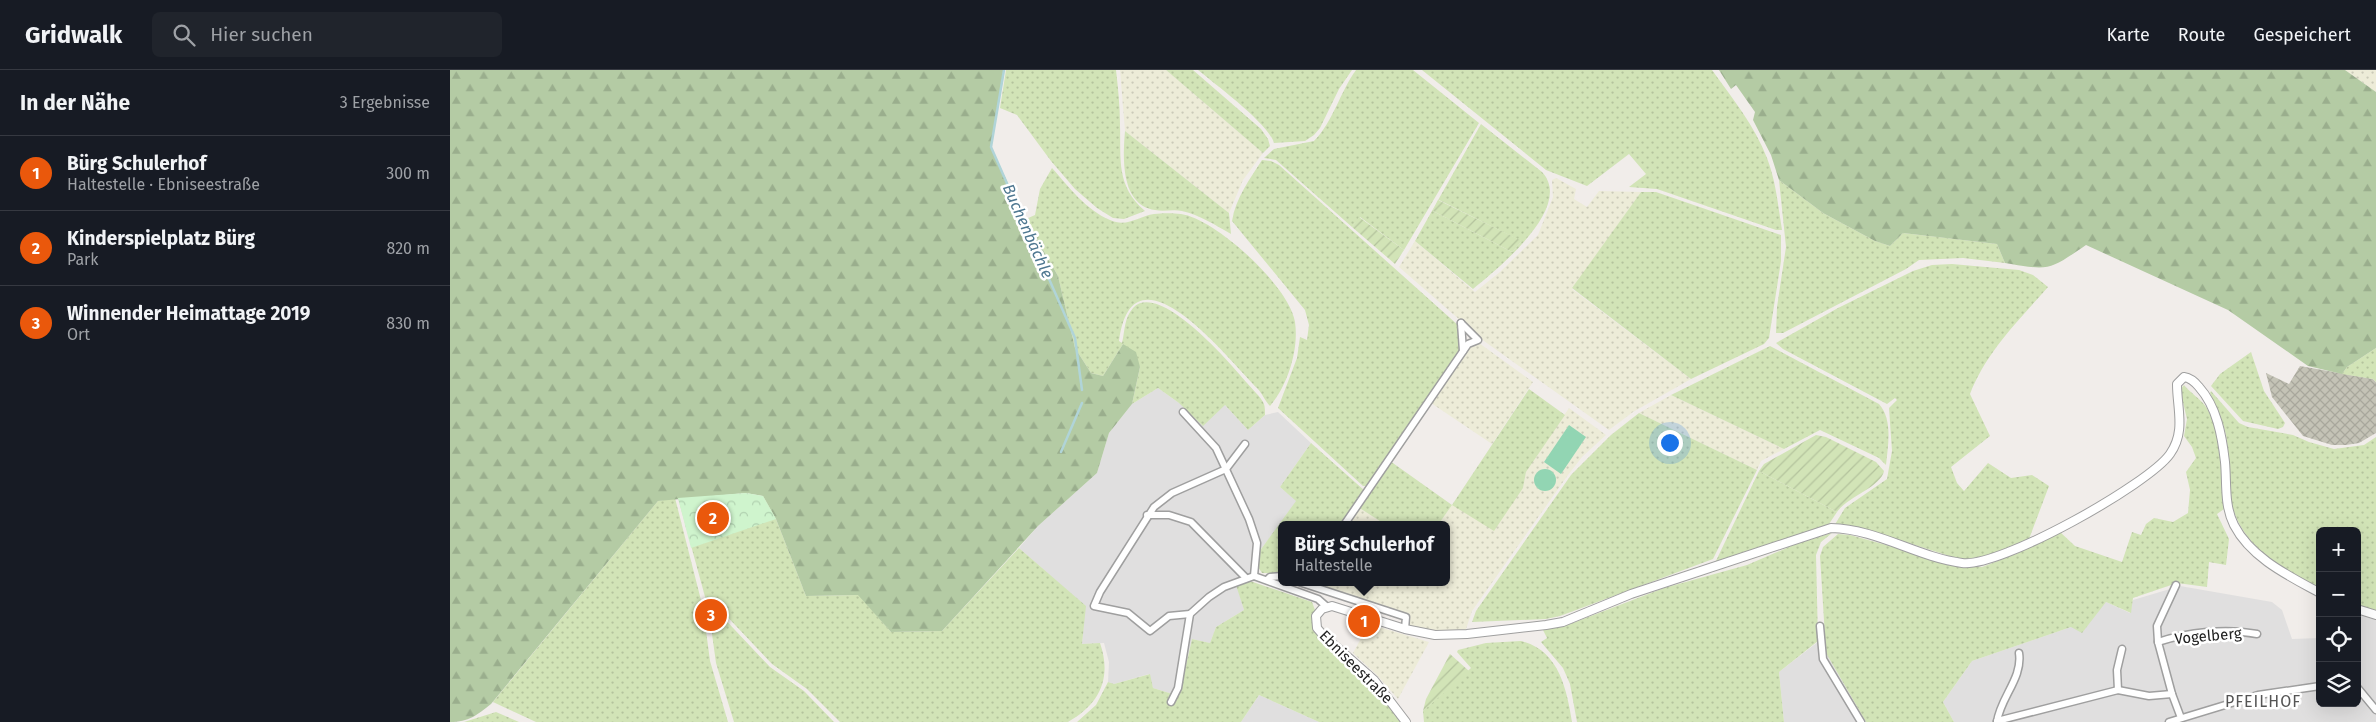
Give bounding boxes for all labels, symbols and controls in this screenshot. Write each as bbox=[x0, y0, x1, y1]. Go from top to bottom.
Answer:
search box bbox=[152, 12, 502, 57]
text: Gridwalk bbox=[25, 21, 122, 49]
icon: search bbox=[170, 21, 198, 49]
text: Hier suchen bbox=[210, 23, 313, 46]
text: Karte bbox=[2107, 24, 2150, 46]
text: Route bbox=[2178, 24, 2225, 46]
text: Gespeichert bbox=[2253, 24, 2351, 46]
text: In der Nähe bbox=[20, 90, 130, 116]
text: 3 Ergebnisse bbox=[340, 93, 430, 112]
text: Bürg Schulerhof bbox=[67, 152, 206, 175]
text: 1 bbox=[32, 164, 40, 183]
text: 300 m bbox=[386, 164, 430, 183]
text: Haltestelle · Ebniseestraße bbox=[67, 175, 260, 194]
water label: Buchenbächle bbox=[999, 181, 1057, 281]
text: Kinderspielplatz Bürg bbox=[67, 227, 255, 250]
text: 2 bbox=[32, 239, 40, 258]
text: 820 m bbox=[387, 239, 430, 258]
text: Park bbox=[67, 250, 99, 269]
text: Winnender Heimattage 2019 bbox=[67, 302, 311, 325]
text: 3 bbox=[32, 314, 40, 333]
text: 830 m bbox=[386, 314, 430, 333]
text: Ort bbox=[67, 325, 90, 344]
your location bbox=[1657, 430, 1683, 456]
pin: 2 bbox=[697, 499, 729, 537]
popup bbox=[1278, 521, 1450, 586]
map controls bbox=[2316, 527, 2361, 707]
button: + bbox=[2316, 527, 2361, 572]
text: Bürg Schulerhof bbox=[1294, 533, 1434, 556]
text: Haltestelle bbox=[1294, 556, 1373, 575]
button: − bbox=[2316, 572, 2361, 617]
pin: 3 bbox=[695, 596, 727, 634]
pin: 1 bbox=[1348, 602, 1380, 640]
button: locate bbox=[2316, 617, 2361, 662]
street label: Vogelberg bbox=[2174, 624, 2243, 648]
street label: Ebniseestraße bbox=[1316, 627, 1396, 707]
button: layers bbox=[2316, 662, 2361, 707]
district label: PFEILHOF bbox=[2225, 692, 2301, 711]

